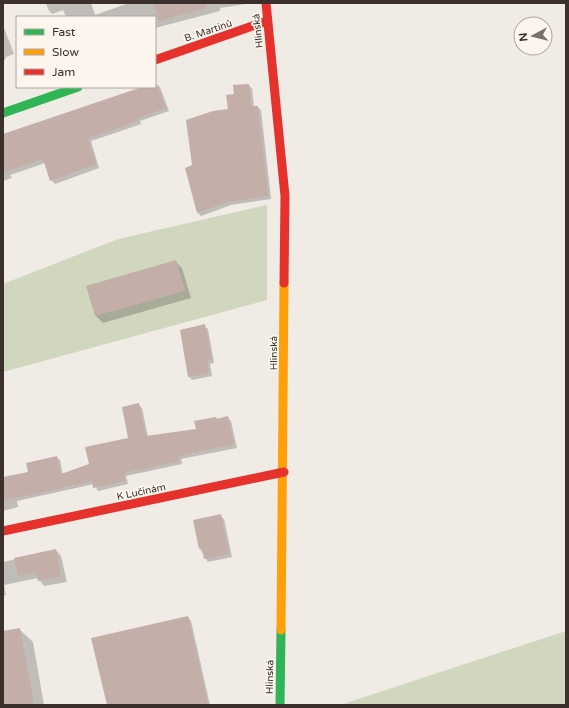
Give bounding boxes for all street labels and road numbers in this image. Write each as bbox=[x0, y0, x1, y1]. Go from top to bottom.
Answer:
street label: Hlinská bbox=[250, 13, 266, 49]
street label: B. Martinů bbox=[183, 17, 234, 45]
street label: Hlinská bbox=[268, 336, 280, 370]
street label: K Lučinám bbox=[116, 481, 167, 503]
street label: Hlinská bbox=[264, 660, 276, 694]

